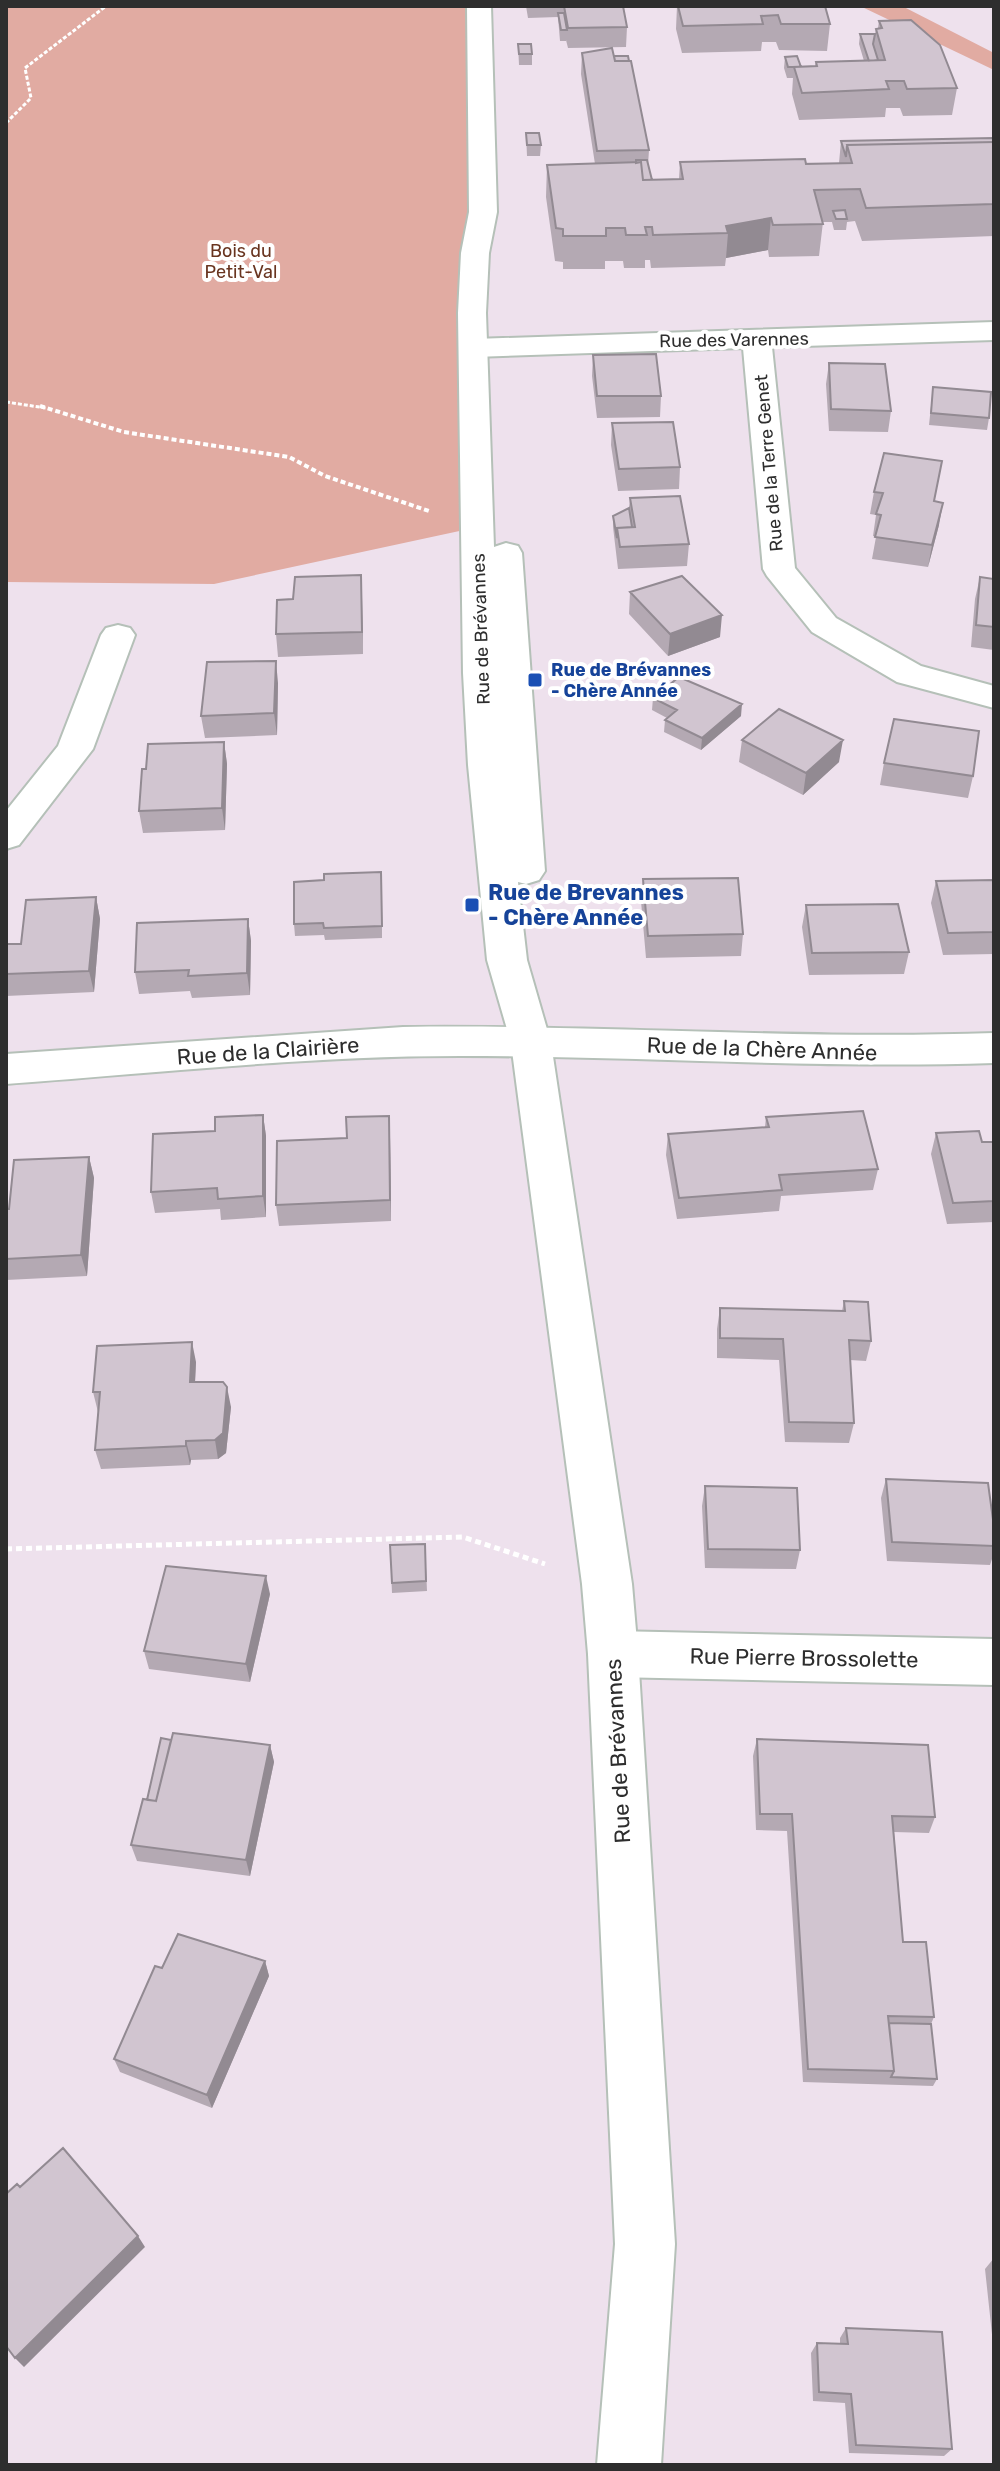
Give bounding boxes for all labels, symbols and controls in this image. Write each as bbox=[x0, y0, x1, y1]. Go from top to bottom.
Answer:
park label: Bois du Petit-Val bbox=[205, 240, 277, 283]
street label: Rue des Varennes bbox=[659, 328, 809, 352]
street label: Rue de la Terre Genet bbox=[750, 374, 788, 552]
street label: Rue de Brévannes bbox=[467, 553, 495, 705]
place label: Rue de Brévannes - Chère Année bbox=[551, 659, 711, 702]
marker: Rue de Brévannes - Chère Année bbox=[526, 671, 544, 689]
place label: Rue de Brevannes - Chère Année bbox=[488, 879, 684, 931]
marker: Rue de Brevannes - Chère Année bbox=[463, 896, 481, 914]
street label: Rue de la Clairière bbox=[176, 1031, 360, 1071]
street label: Rue de la Chère Année bbox=[646, 1031, 878, 1067]
street label: Rue Pierre Brossolette bbox=[689, 1643, 919, 1673]
street label: Rue de Brévannes bbox=[600, 1658, 636, 1844]

